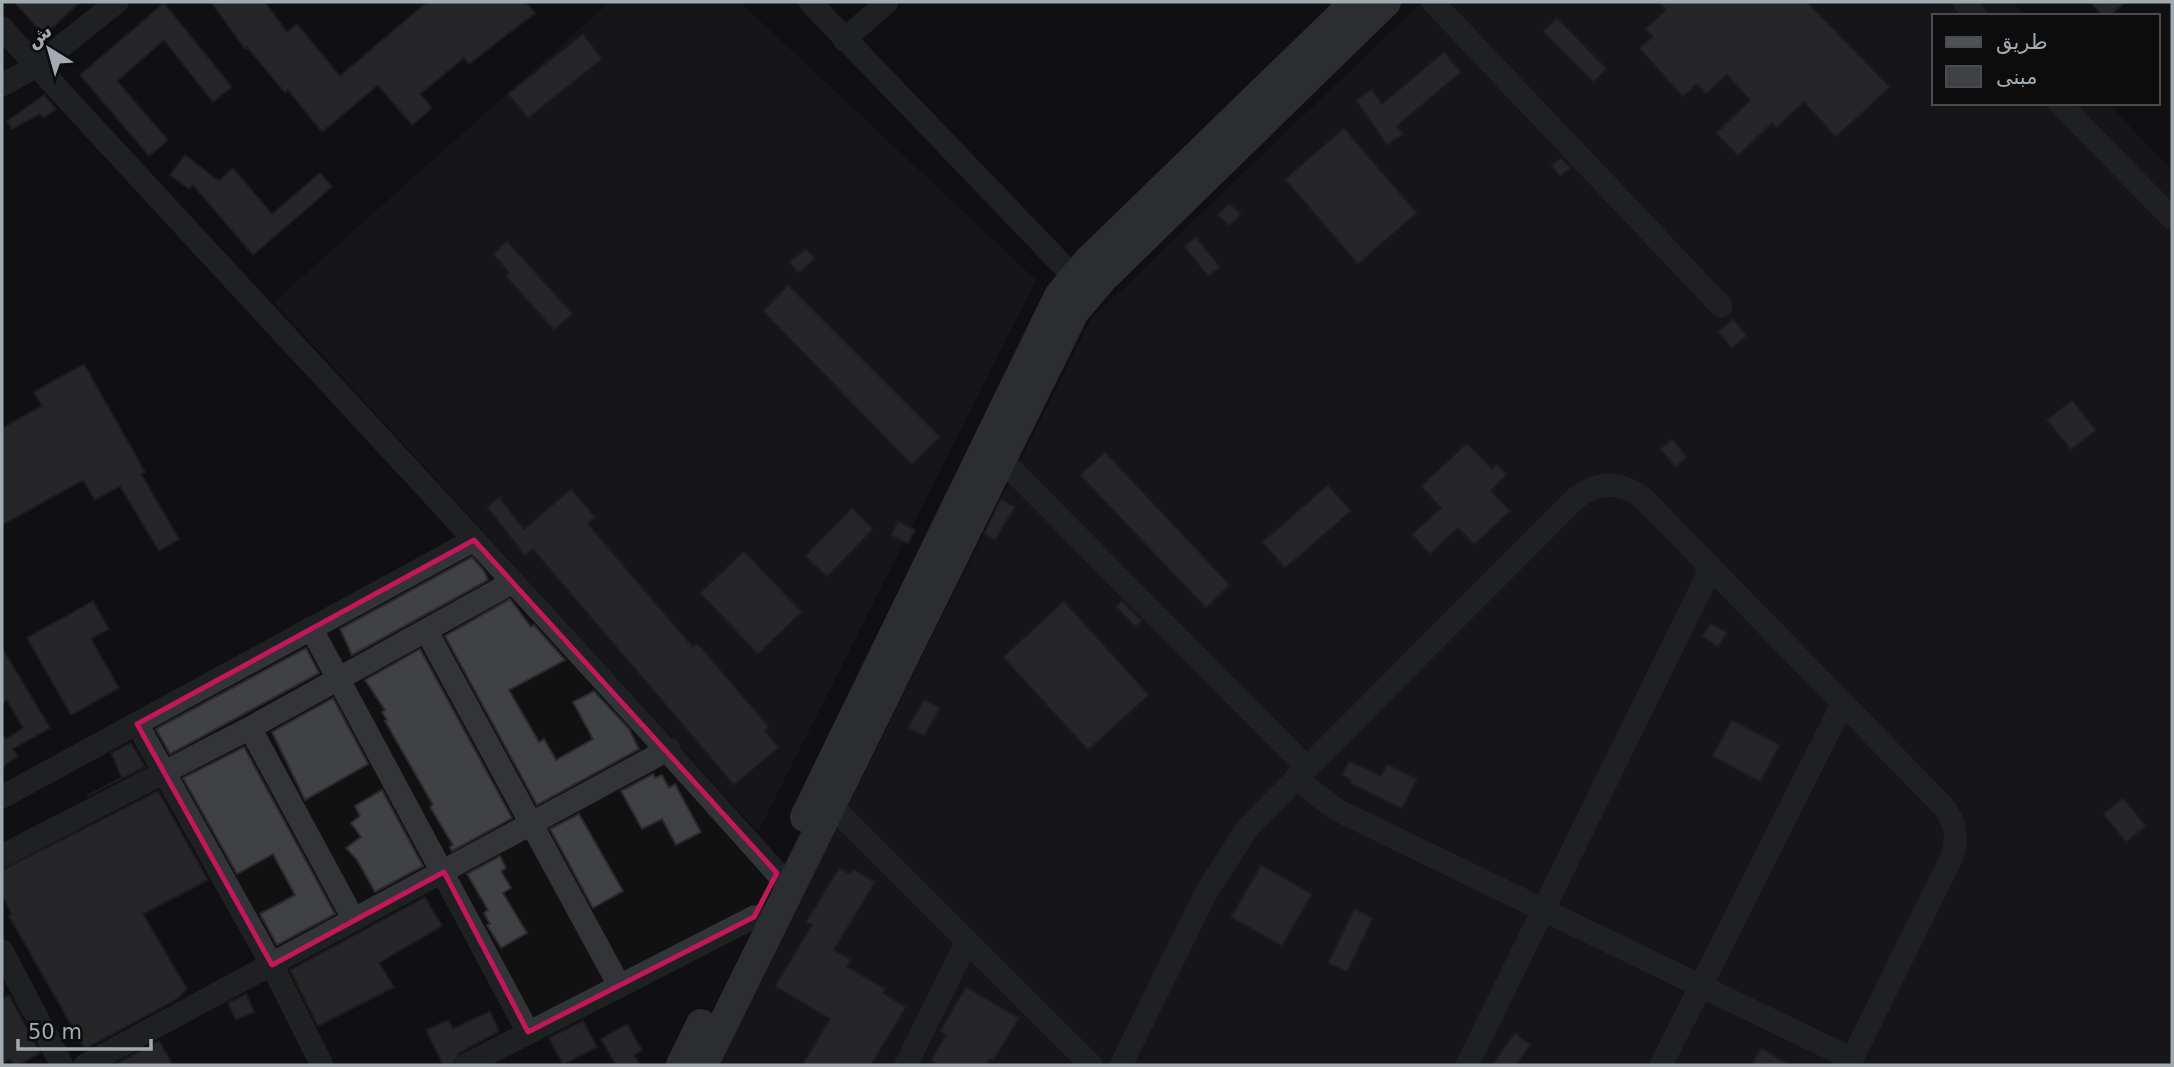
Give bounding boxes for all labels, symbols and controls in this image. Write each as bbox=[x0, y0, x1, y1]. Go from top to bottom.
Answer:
north arrow bbox=[14, 14, 84, 84]
legend bbox=[1932, 14, 2160, 105]
text: ش bbox=[22, 19, 56, 53]
text: طريق bbox=[1996, 30, 2048, 54]
text: مبنى bbox=[1996, 65, 2037, 89]
scale bar bbox=[18, 1007, 150, 1052]
text: 50 m bbox=[28, 1020, 82, 1044]

